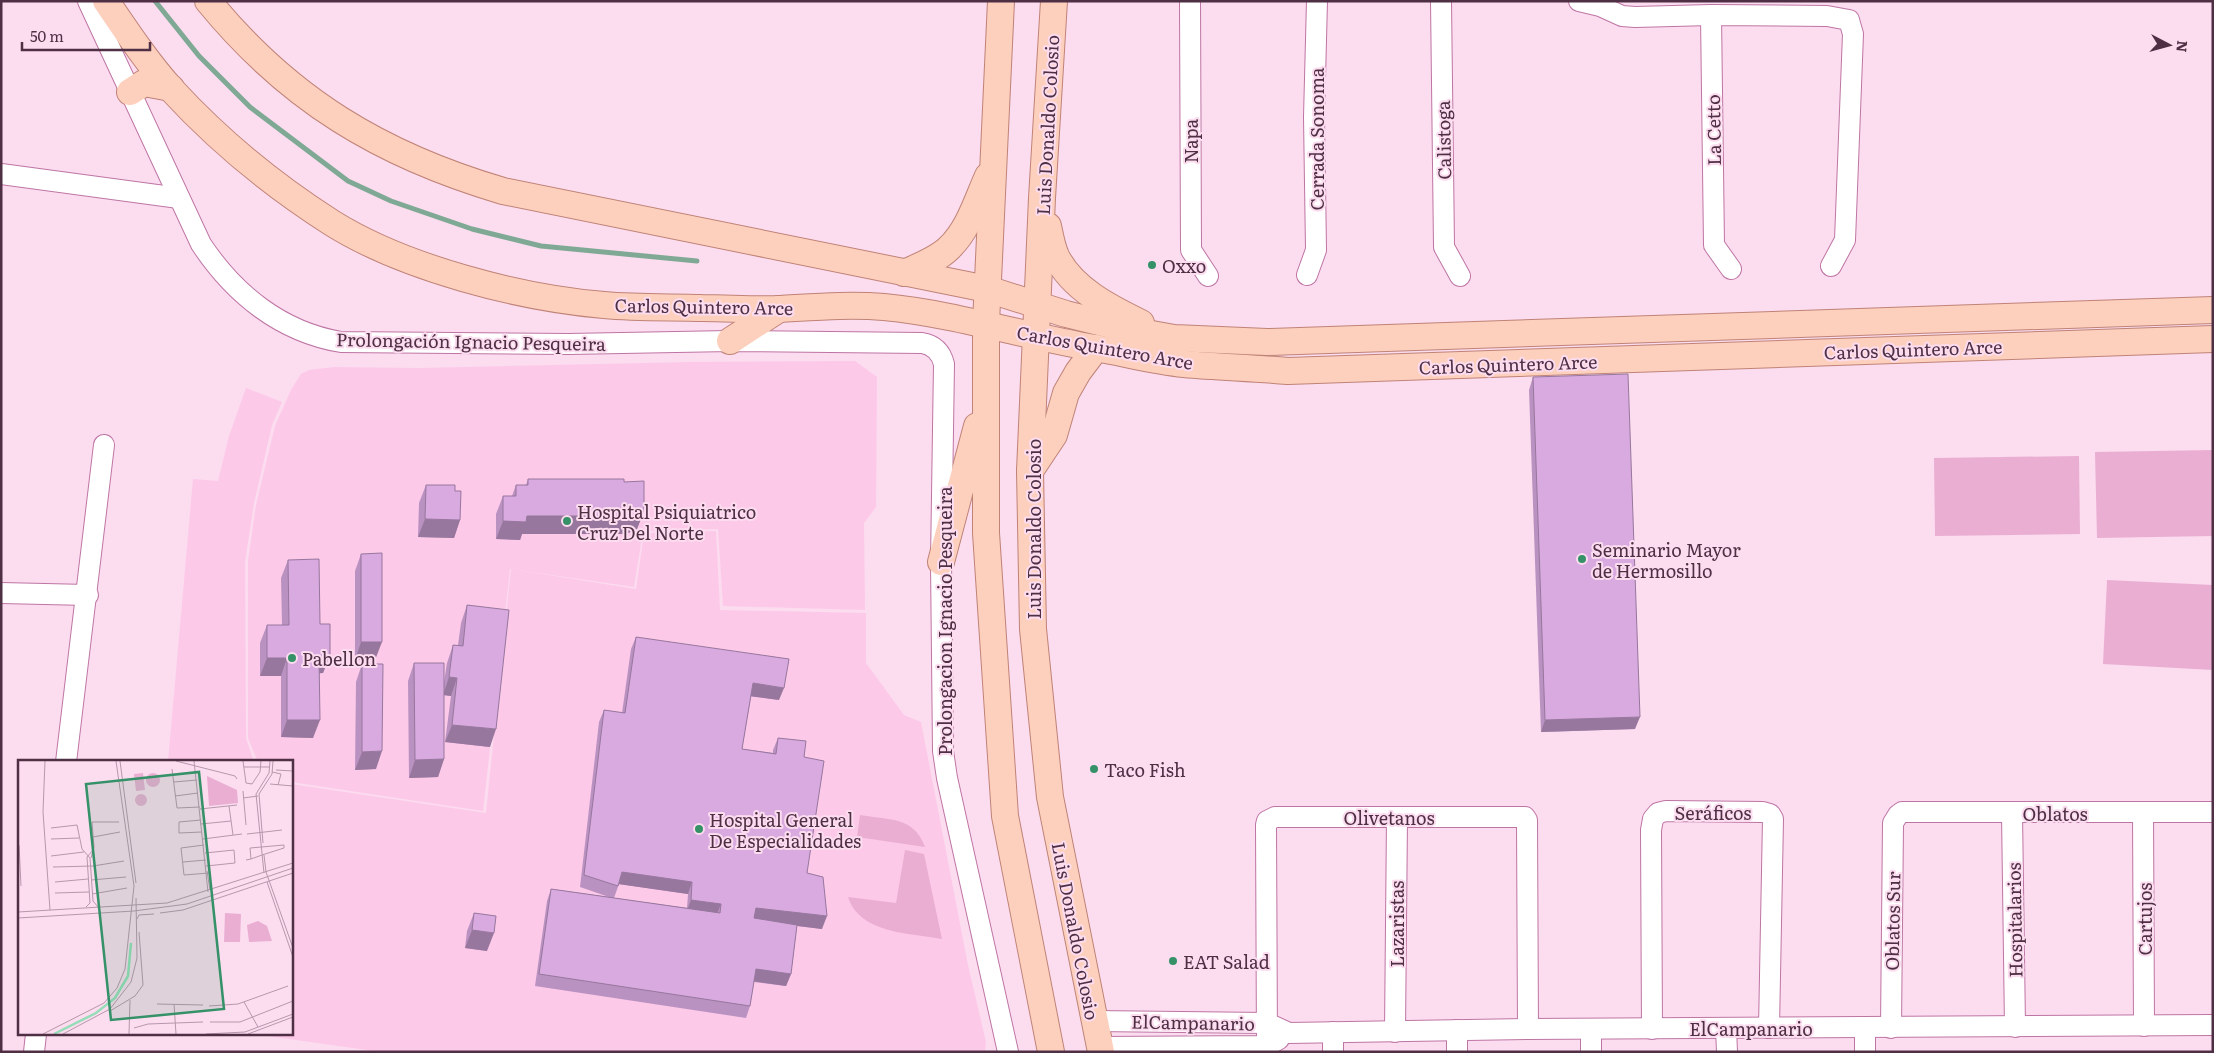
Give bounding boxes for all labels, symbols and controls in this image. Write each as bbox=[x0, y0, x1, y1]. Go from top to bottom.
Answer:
scale bar bbox=[22, 20, 150, 52]
north arrow bbox=[2144, 20, 2194, 70]
text: 50 m bbox=[30, 24, 64, 47]
street label: Luis Donaldo Colosio bbox=[1029, 34, 1065, 216]
text: N bbox=[2172, 40, 2193, 54]
street label: Cerrada Sonoma bbox=[1303, 67, 1330, 211]
street label: La Cetto bbox=[1699, 94, 1727, 166]
street label: Calistoga bbox=[1429, 100, 1457, 180]
street label: Napa bbox=[1177, 118, 1204, 163]
place label: Oxxo bbox=[1162, 252, 1206, 279]
marker: Oxxo bbox=[1146, 259, 1158, 271]
street label: Carlos Quintero Arce bbox=[614, 291, 794, 321]
street label: Carlos Quintero Arce bbox=[1015, 318, 1195, 376]
street label: Prolongación Ignacio Pesqueira bbox=[336, 325, 606, 357]
street label: Carlos Quintero Arce bbox=[1823, 332, 2003, 366]
street label: Carlos Quintero Arce bbox=[1418, 347, 1598, 381]
street label: Luis Donaldo Colosio bbox=[1020, 439, 1047, 619]
street label: Prolongacion Ignacio Pesqueira bbox=[931, 486, 958, 756]
place label: Hospital Psiquiatrico Cruz Del Norte bbox=[577, 498, 756, 546]
marker: Hospital Psiquiatrico Cruz Del Norte bbox=[561, 515, 573, 527]
place label: Seminario Mayor de Hermosillo bbox=[1592, 536, 1741, 584]
marker: Seminario Mayor de Hermosillo bbox=[1576, 553, 1588, 565]
place label: Pabellon bbox=[302, 645, 376, 672]
marker: Pabellon bbox=[286, 652, 298, 664]
place label: Taco Fish bbox=[1104, 756, 1186, 783]
inset map bbox=[18, 760, 292, 1036]
marker: Taco Fish bbox=[1088, 763, 1100, 775]
street label: Seráficos bbox=[1674, 799, 1752, 826]
street label: Oblatos bbox=[2022, 800, 2088, 827]
street label: Olivetanos bbox=[1343, 804, 1435, 831]
place label: Hospital General De Especialidades bbox=[709, 806, 861, 854]
marker: Hospital General De Especialidades bbox=[693, 823, 705, 835]
street label: Luis Donaldo Colosio bbox=[1046, 840, 1106, 1022]
street label: Hospitalarios bbox=[1999, 862, 2029, 978]
street label: Oblatos Sur bbox=[1878, 871, 1906, 971]
street label: Lazaristas bbox=[1383, 881, 1410, 967]
street label: Cartujos bbox=[2131, 883, 2158, 955]
place label: EAT Salad bbox=[1183, 948, 1270, 975]
marker: EAT Salad bbox=[1167, 955, 1179, 967]
street label: ElCampanario bbox=[1131, 1007, 1255, 1037]
street label: ElCampanario bbox=[1689, 1015, 1813, 1042]

